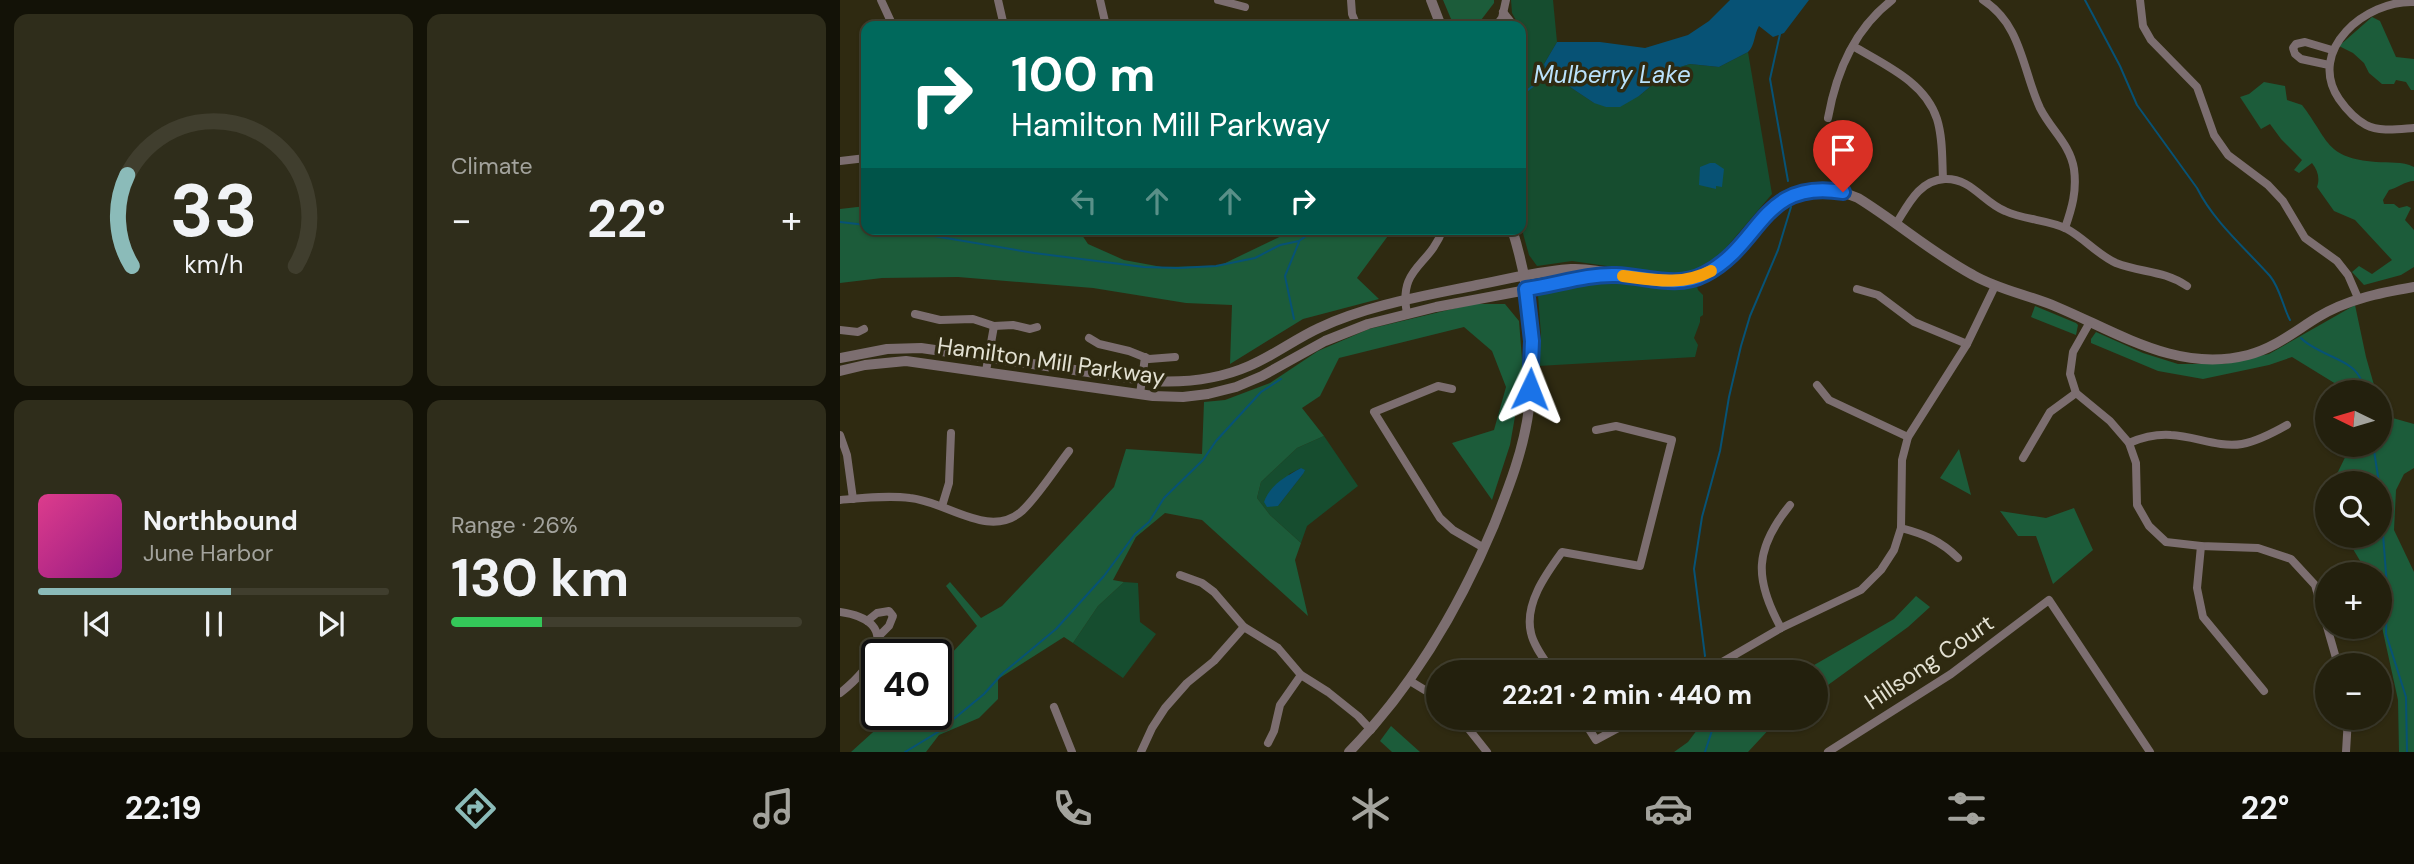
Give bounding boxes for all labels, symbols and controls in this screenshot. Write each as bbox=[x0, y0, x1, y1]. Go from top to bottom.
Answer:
text: 100 m bbox=[1011, 42, 1155, 106]
icon: right bbox=[896, 49, 987, 140]
water label: Mulberry Lake bbox=[1533, 59, 1691, 90]
text: Hamilton Mill Parkway bbox=[1011, 104, 1331, 146]
pin bbox=[1813, 120, 1873, 192]
icon: arrive bbox=[1824, 131, 1862, 169]
text: Climate bbox=[451, 151, 533, 181]
text: 33 bbox=[170, 164, 257, 259]
icon: left bbox=[1065, 182, 1103, 220]
icon: ahead bbox=[1138, 182, 1176, 220]
icon: ahead bbox=[1211, 182, 1249, 220]
icon: right bbox=[1284, 182, 1322, 220]
text: 22° bbox=[587, 185, 666, 253]
text: − bbox=[451, 195, 472, 245]
text: + bbox=[781, 195, 802, 245]
text: km/h bbox=[184, 248, 243, 281]
street label: Hamilton Mill Parkway bbox=[935, 330, 1167, 392]
position arrow bbox=[1493, 352, 1567, 426]
north arrow bbox=[2315, 380, 2392, 457]
map controls bbox=[2315, 380, 2392, 730]
button: search bbox=[2315, 471, 2392, 548]
text: Northbound bbox=[143, 504, 298, 538]
text: Range · 26% bbox=[451, 510, 578, 540]
text: June Harbor bbox=[143, 538, 273, 568]
text: 130 km bbox=[451, 544, 629, 612]
button: + bbox=[2315, 562, 2392, 639]
icon: previous bbox=[78, 605, 116, 643]
icon: pause bbox=[195, 605, 233, 643]
icon: next bbox=[312, 605, 350, 643]
street label: Hillsong Court bbox=[1859, 608, 1999, 716]
speed limit sign: 40 bbox=[861, 639, 952, 730]
button: − bbox=[2315, 653, 2392, 730]
text: 22:21 · 2 min · 440 m bbox=[1502, 678, 1752, 712]
icon: directions bbox=[451, 784, 500, 833]
icon: music bbox=[749, 784, 798, 833]
icon: phone bbox=[1048, 784, 1097, 833]
icon: climate bbox=[1346, 784, 1395, 833]
icon: car bbox=[1644, 784, 1693, 833]
icon: filters bbox=[1942, 784, 1991, 833]
text: 22:19 bbox=[125, 787, 202, 829]
text: 22° bbox=[2241, 787, 2289, 829]

